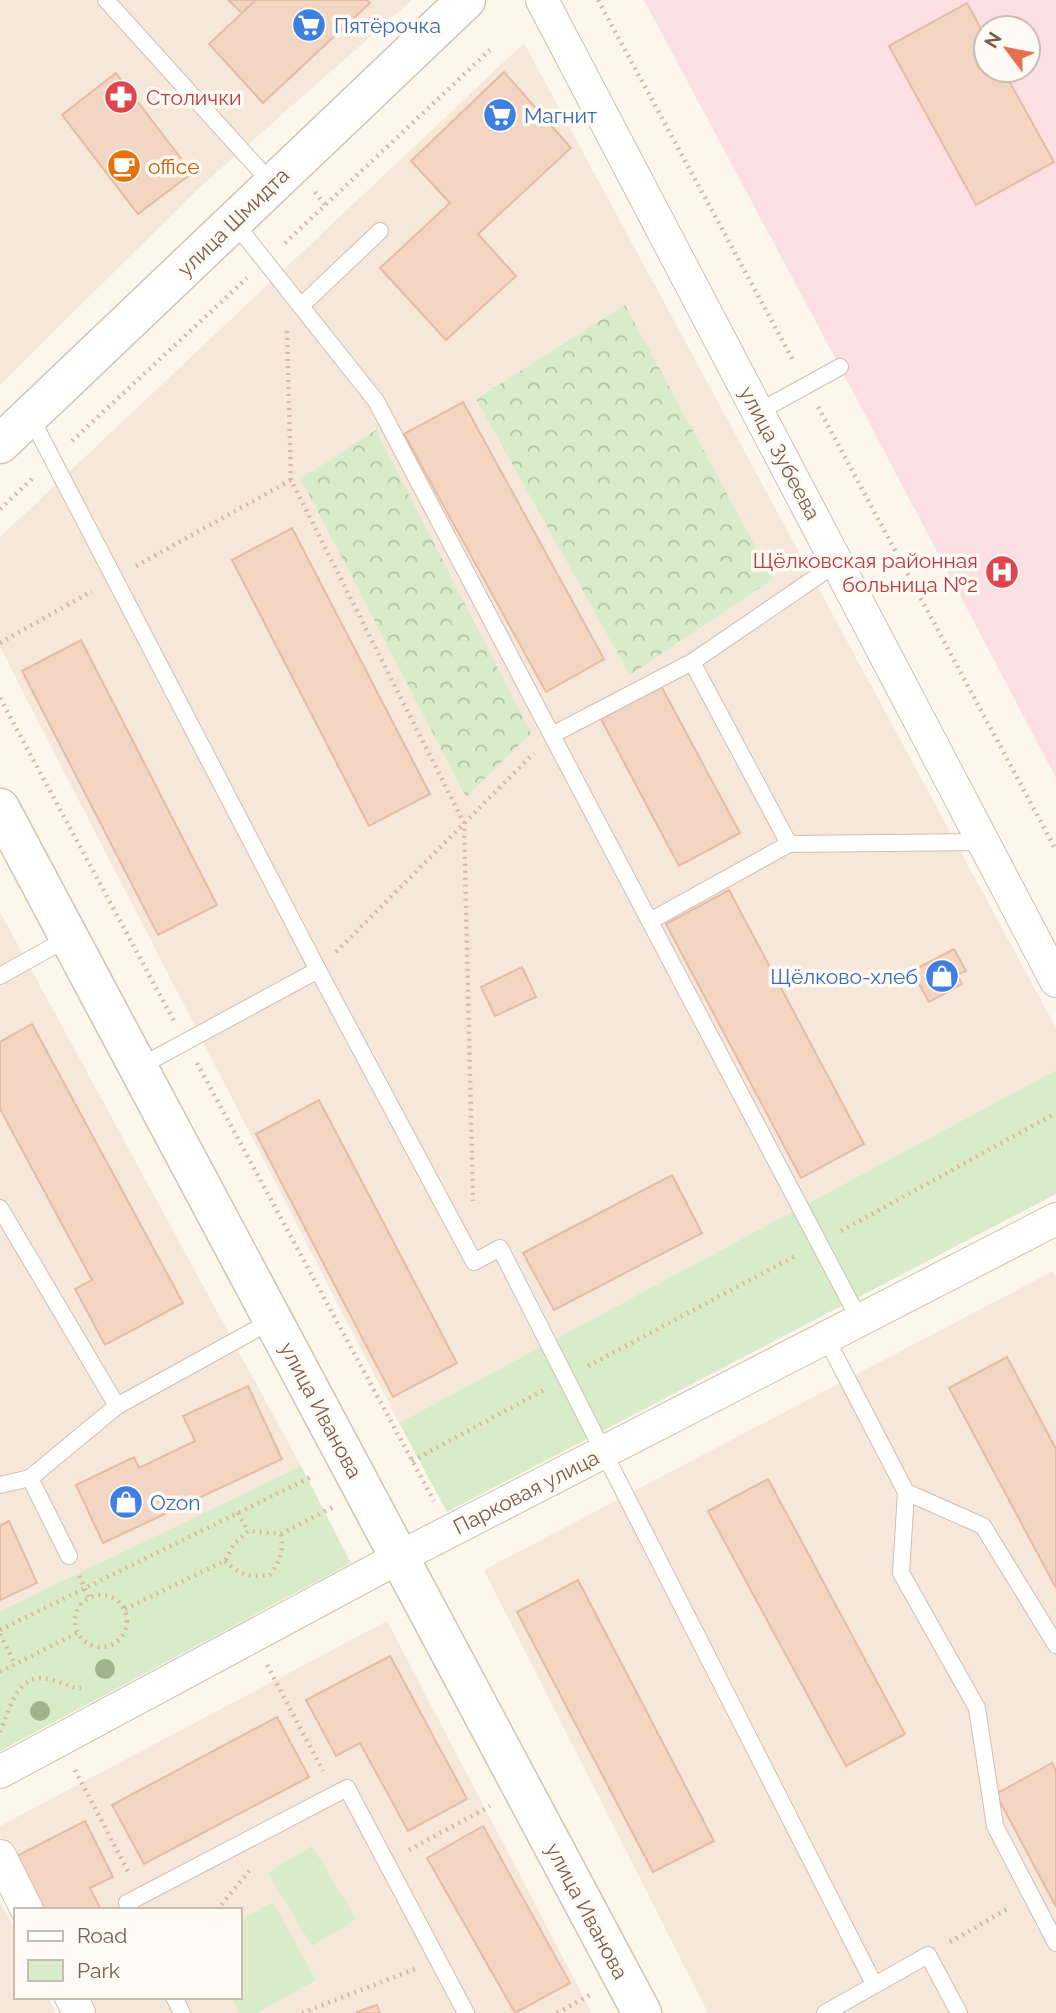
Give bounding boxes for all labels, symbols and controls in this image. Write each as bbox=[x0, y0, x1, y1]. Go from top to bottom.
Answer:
supermarket icon: Пятёрочка bbox=[290, 6, 328, 44]
place label: Пятёрочка bbox=[334, 13, 441, 38]
north arrow bbox=[972, 14, 1042, 84]
text: N bbox=[979, 28, 1006, 52]
pharmacy icon: Столички bbox=[102, 78, 140, 116]
place label: Столички bbox=[146, 85, 242, 110]
supermarket icon: Магнит bbox=[481, 96, 519, 134]
place label: Магнит bbox=[524, 103, 597, 128]
cafe icon: office bbox=[105, 147, 143, 185]
place label: office bbox=[148, 154, 199, 179]
street label: улица Шмидта bbox=[172, 162, 294, 282]
street label: улица Зубеева bbox=[734, 382, 826, 524]
place label: Щёлковская районная больница №2 bbox=[753, 548, 978, 597]
hospital icon: Щёлковская районная больница №2 bbox=[983, 553, 1021, 591]
shop icon: Щёлково-хлеб bbox=[923, 957, 961, 995]
place label: Щёлково-хлеб bbox=[770, 964, 918, 989]
street label: улица Иванова bbox=[275, 1338, 367, 1482]
street label: Парковая улица bbox=[449, 1445, 603, 1539]
shop icon: Ozon bbox=[107, 1483, 145, 1521]
place label: Ozon bbox=[150, 1490, 201, 1515]
street label: улица Иванова bbox=[541, 1839, 633, 1983]
legend bbox=[14, 1908, 242, 1999]
text: Road bbox=[77, 1923, 127, 1948]
text: Park bbox=[77, 1958, 120, 1983]

